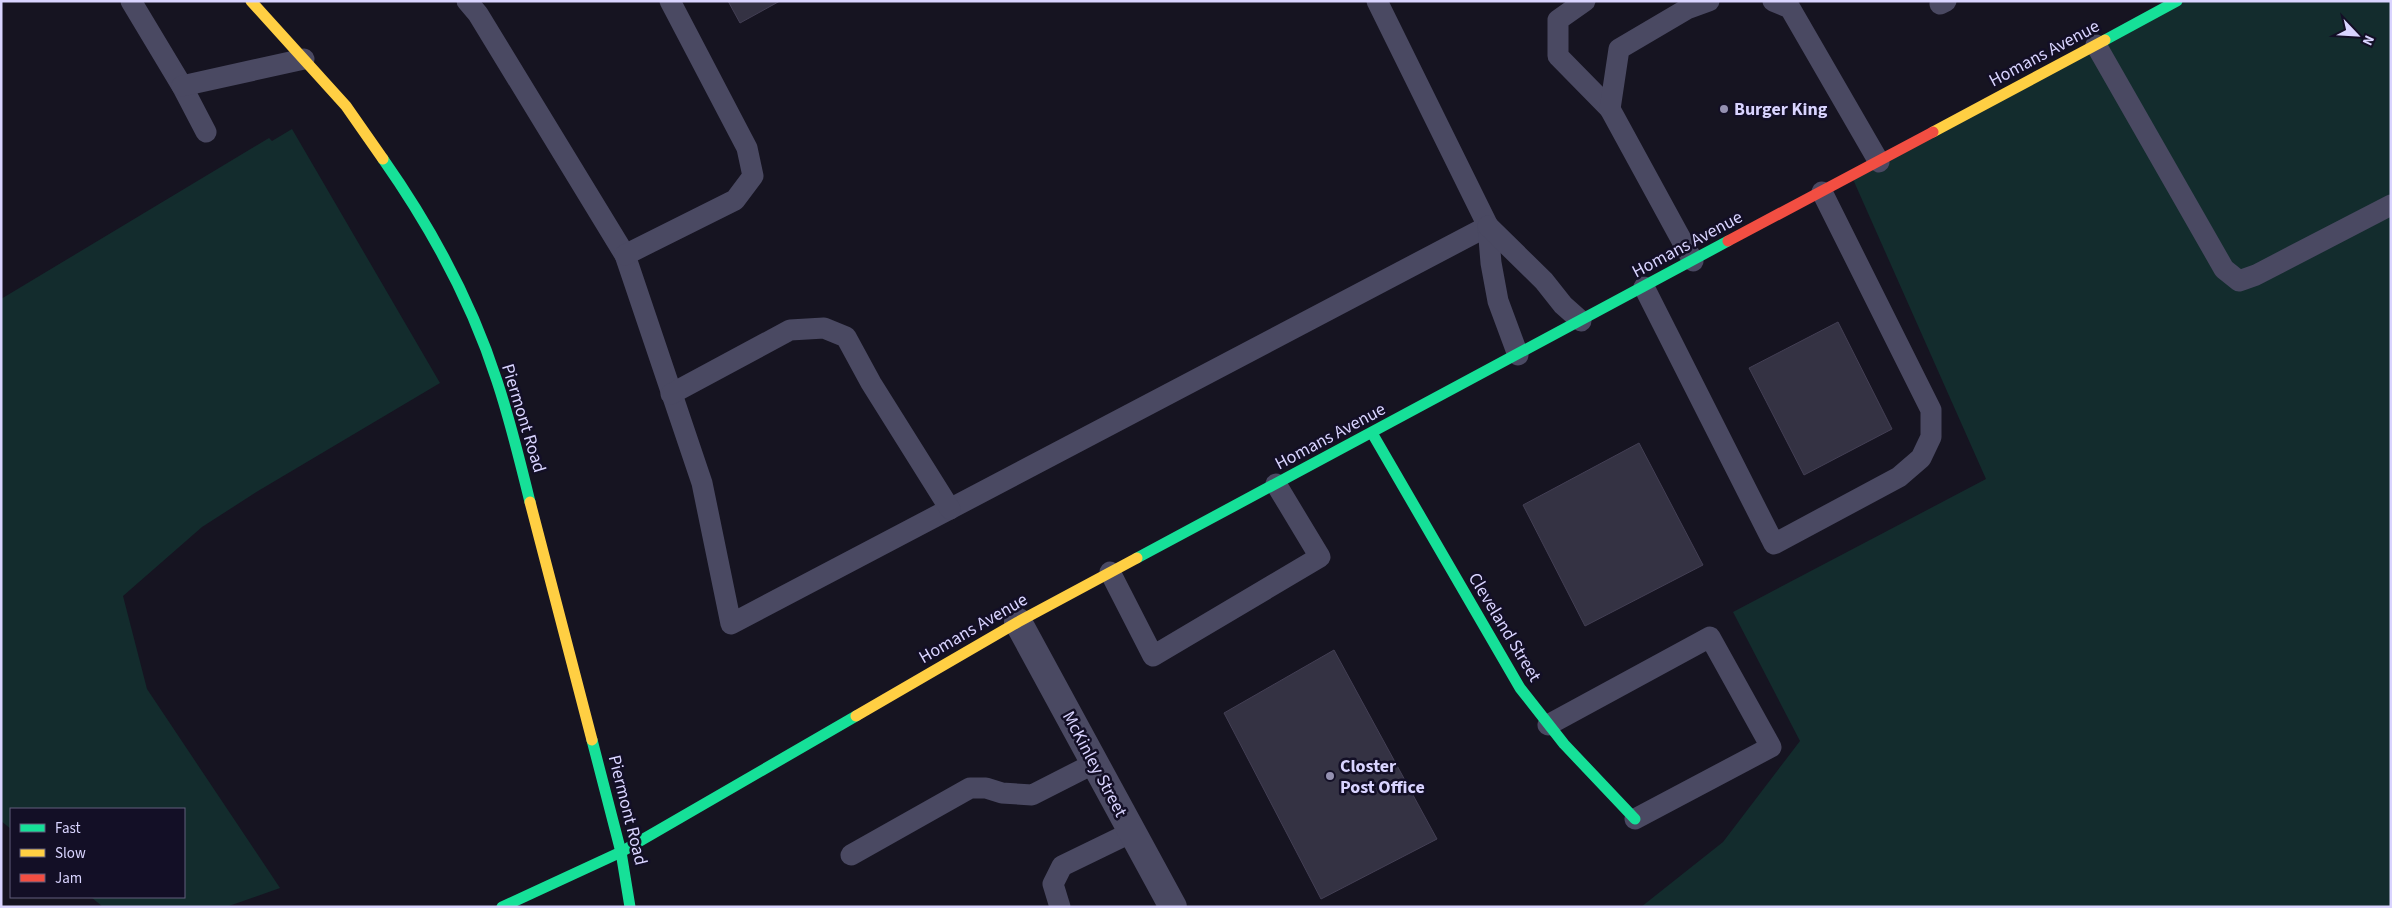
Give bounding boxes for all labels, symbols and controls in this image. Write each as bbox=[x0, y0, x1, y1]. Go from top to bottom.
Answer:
north arrow bbox=[2332, 10, 2382, 60]
street label: Homans Avenue bbox=[1985, 14, 2104, 93]
text: N bbox=[2357, 32, 2379, 49]
place label: Burger King bbox=[1734, 97, 1828, 122]
marker: Burger King bbox=[1718, 103, 1730, 115]
street label: Homans Avenue bbox=[1628, 205, 1747, 284]
street label: Piermont Road bbox=[495, 361, 552, 476]
street label: Homans Avenue bbox=[1271, 397, 1390, 476]
street label: Cleveland Street bbox=[1462, 568, 1547, 687]
street label: Homans Avenue bbox=[914, 587, 1032, 670]
street label: McKinley Street bbox=[1056, 707, 1133, 822]
street label: Piermont Road bbox=[602, 752, 653, 868]
place label: Closter Post Office bbox=[1340, 754, 1425, 800]
marker: Closter Post Office bbox=[1324, 770, 1336, 782]
legend bbox=[10, 808, 185, 898]
text: Fast bbox=[55, 818, 81, 839]
text: Slow bbox=[55, 843, 86, 864]
text: Jam bbox=[55, 868, 82, 889]

